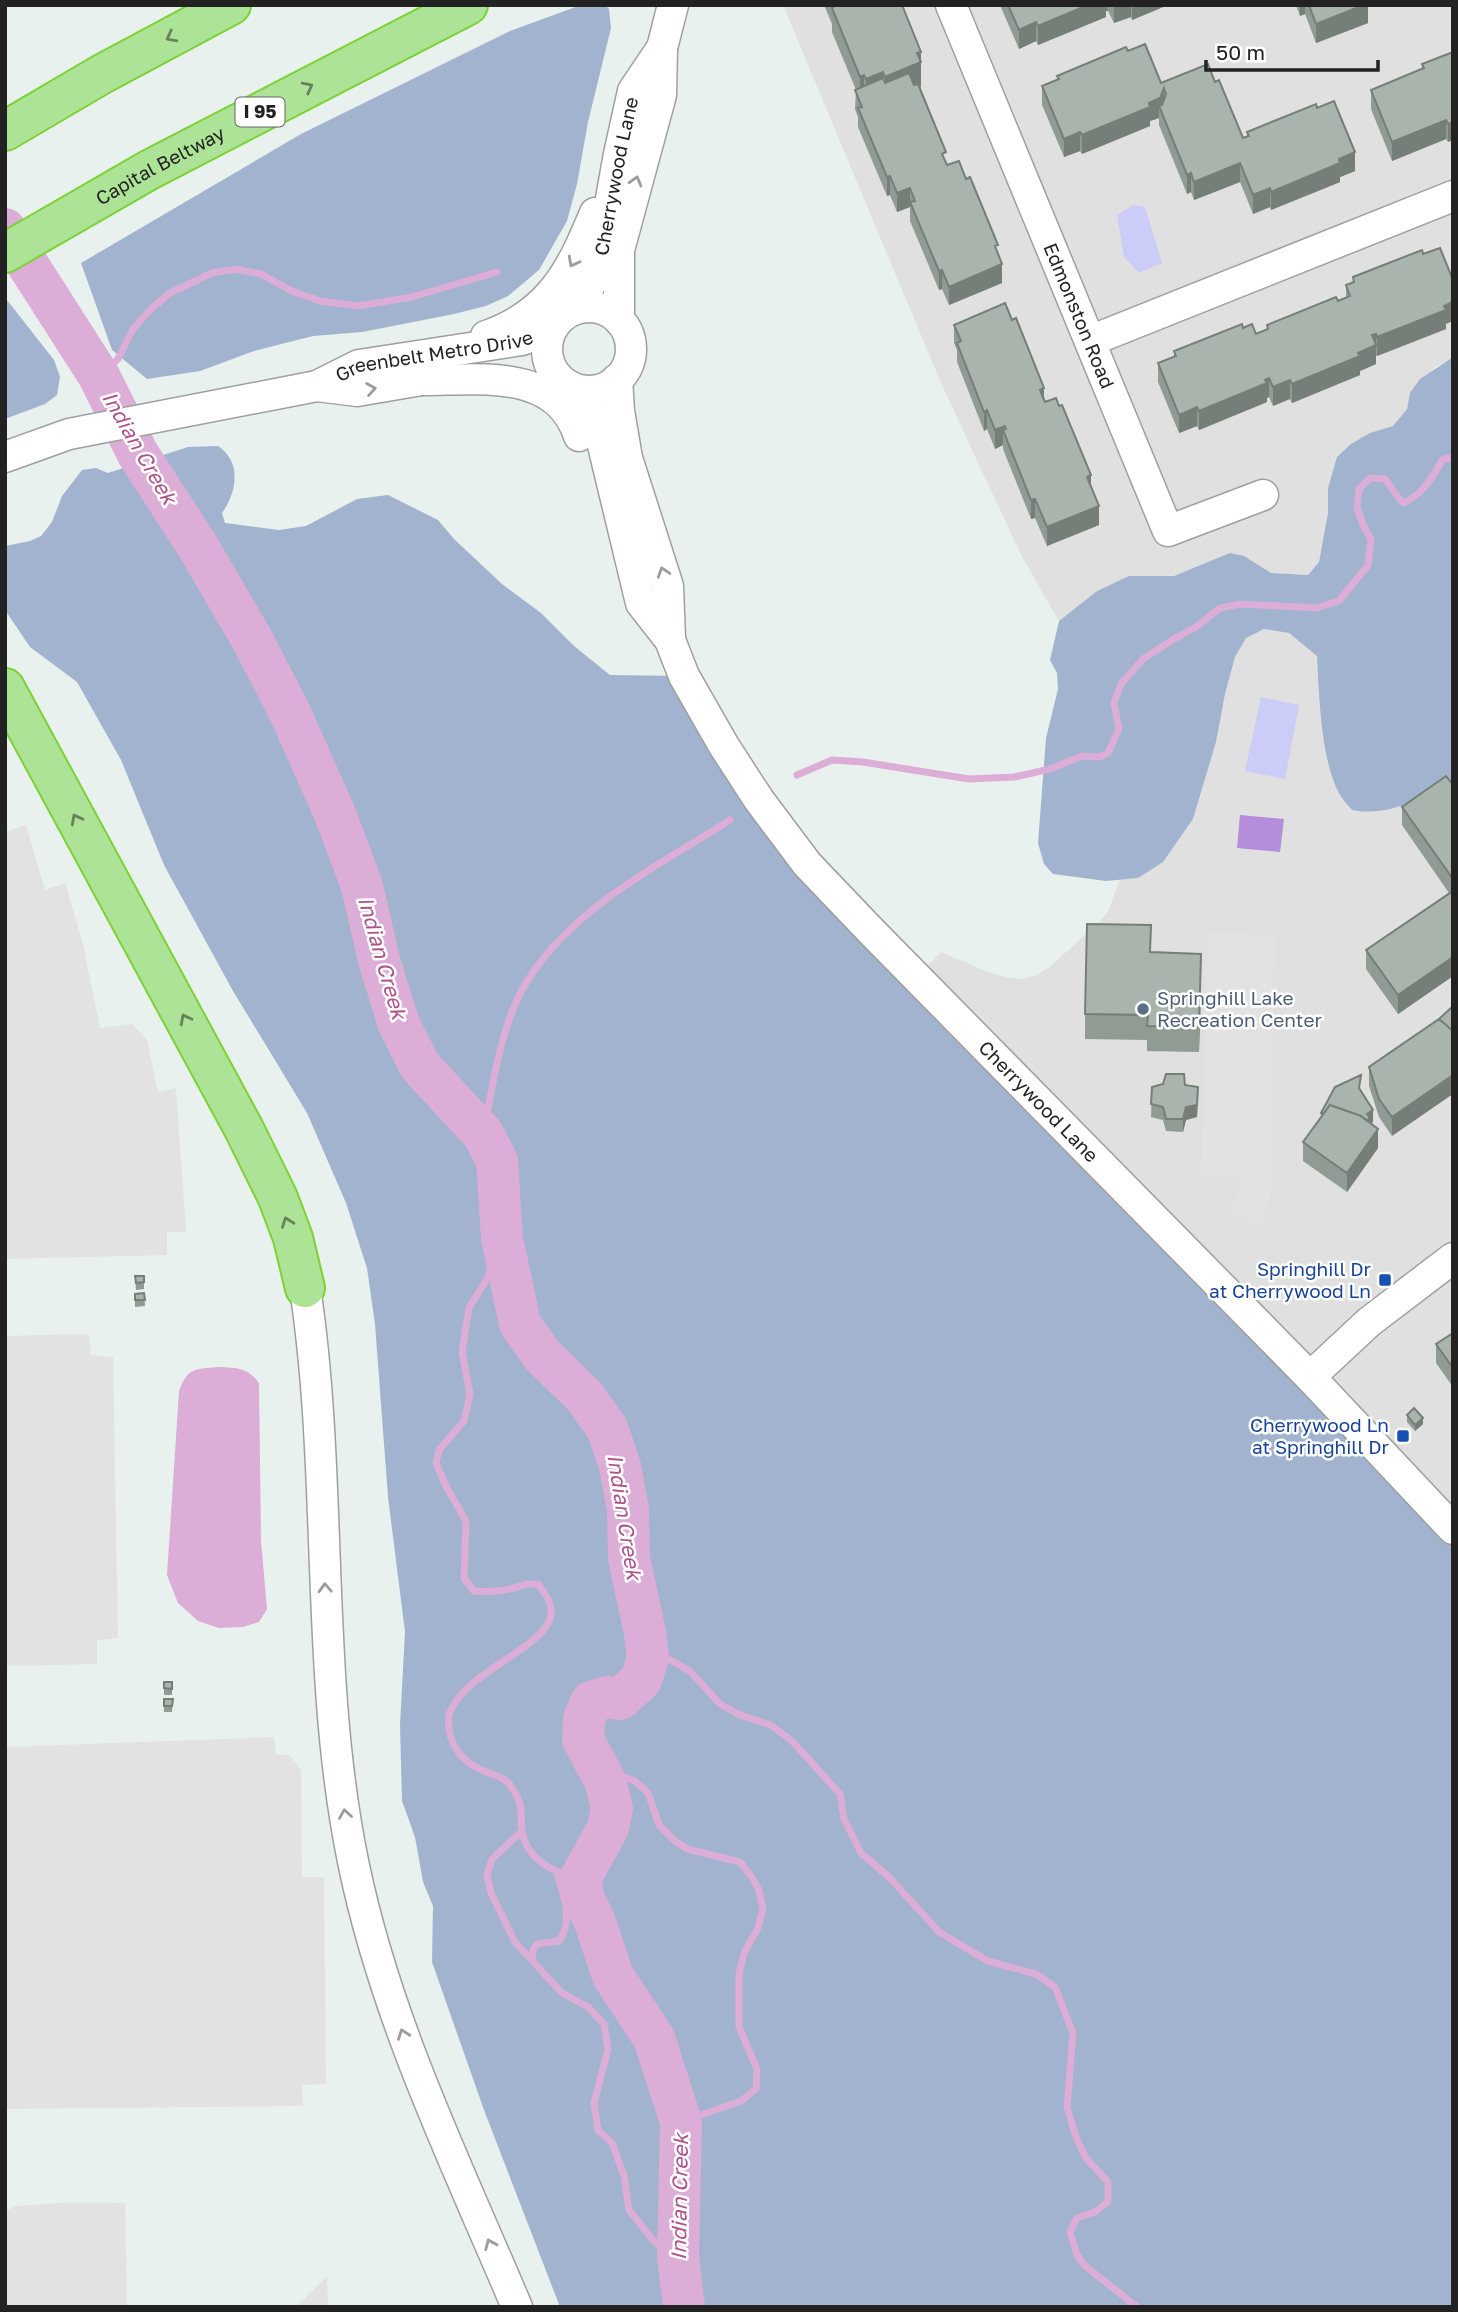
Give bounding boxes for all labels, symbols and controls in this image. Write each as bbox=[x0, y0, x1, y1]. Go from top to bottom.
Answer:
scale bar bbox=[1206, 28, 1378, 72]
one-way arrow bbox=[166, 29, 178, 43]
text: 50 m bbox=[1216, 39, 1265, 65]
one-way arrow bbox=[301, 82, 313, 96]
street label: Cherrywood Lane bbox=[589, 95, 642, 257]
road number: I 95 bbox=[236, 98, 284, 127]
street label: Capital Beltway bbox=[91, 121, 228, 209]
one-way arrow bbox=[628, 175, 643, 187]
street label: Edmonston Road bbox=[1039, 239, 1120, 392]
one-way arrow bbox=[568, 255, 582, 268]
street label: Greenbelt Metro Drive bbox=[331, 325, 536, 386]
one-way arrow bbox=[365, 382, 377, 397]
water label: Indian Creek bbox=[97, 386, 184, 511]
one-way arrow bbox=[657, 567, 671, 579]
one-way arrow bbox=[71, 814, 84, 826]
water label: Indian Creek bbox=[353, 893, 413, 1024]
place label: Springhill Lake Recreation Center bbox=[1157, 986, 1322, 1031]
marker: Springhill Lake Recreation Center bbox=[1135, 1001, 1151, 1017]
one-way arrow bbox=[180, 1014, 193, 1026]
street label: Cherrywood Lane bbox=[974, 1035, 1104, 1166]
one-way arrow bbox=[281, 1217, 295, 1229]
place label: Springhill Dr at Cherrywood Ln bbox=[1209, 1257, 1372, 1302]
marker: Springhill Dr at Cherrywood Ln bbox=[1377, 1272, 1393, 1288]
place label: Cherrywood Ln at Springhill Dr bbox=[1250, 1413, 1390, 1458]
marker: Cherrywood Ln at Springhill Dr bbox=[1395, 1428, 1411, 1444]
water label: Indian Creek bbox=[602, 1452, 648, 1583]
one-way arrow bbox=[318, 1582, 333, 1593]
one-way arrow bbox=[338, 1808, 353, 1820]
one-way arrow bbox=[397, 2028, 411, 2040]
water label: Indian Creek bbox=[665, 2131, 693, 2260]
one-way arrow bbox=[484, 2239, 498, 2251]

